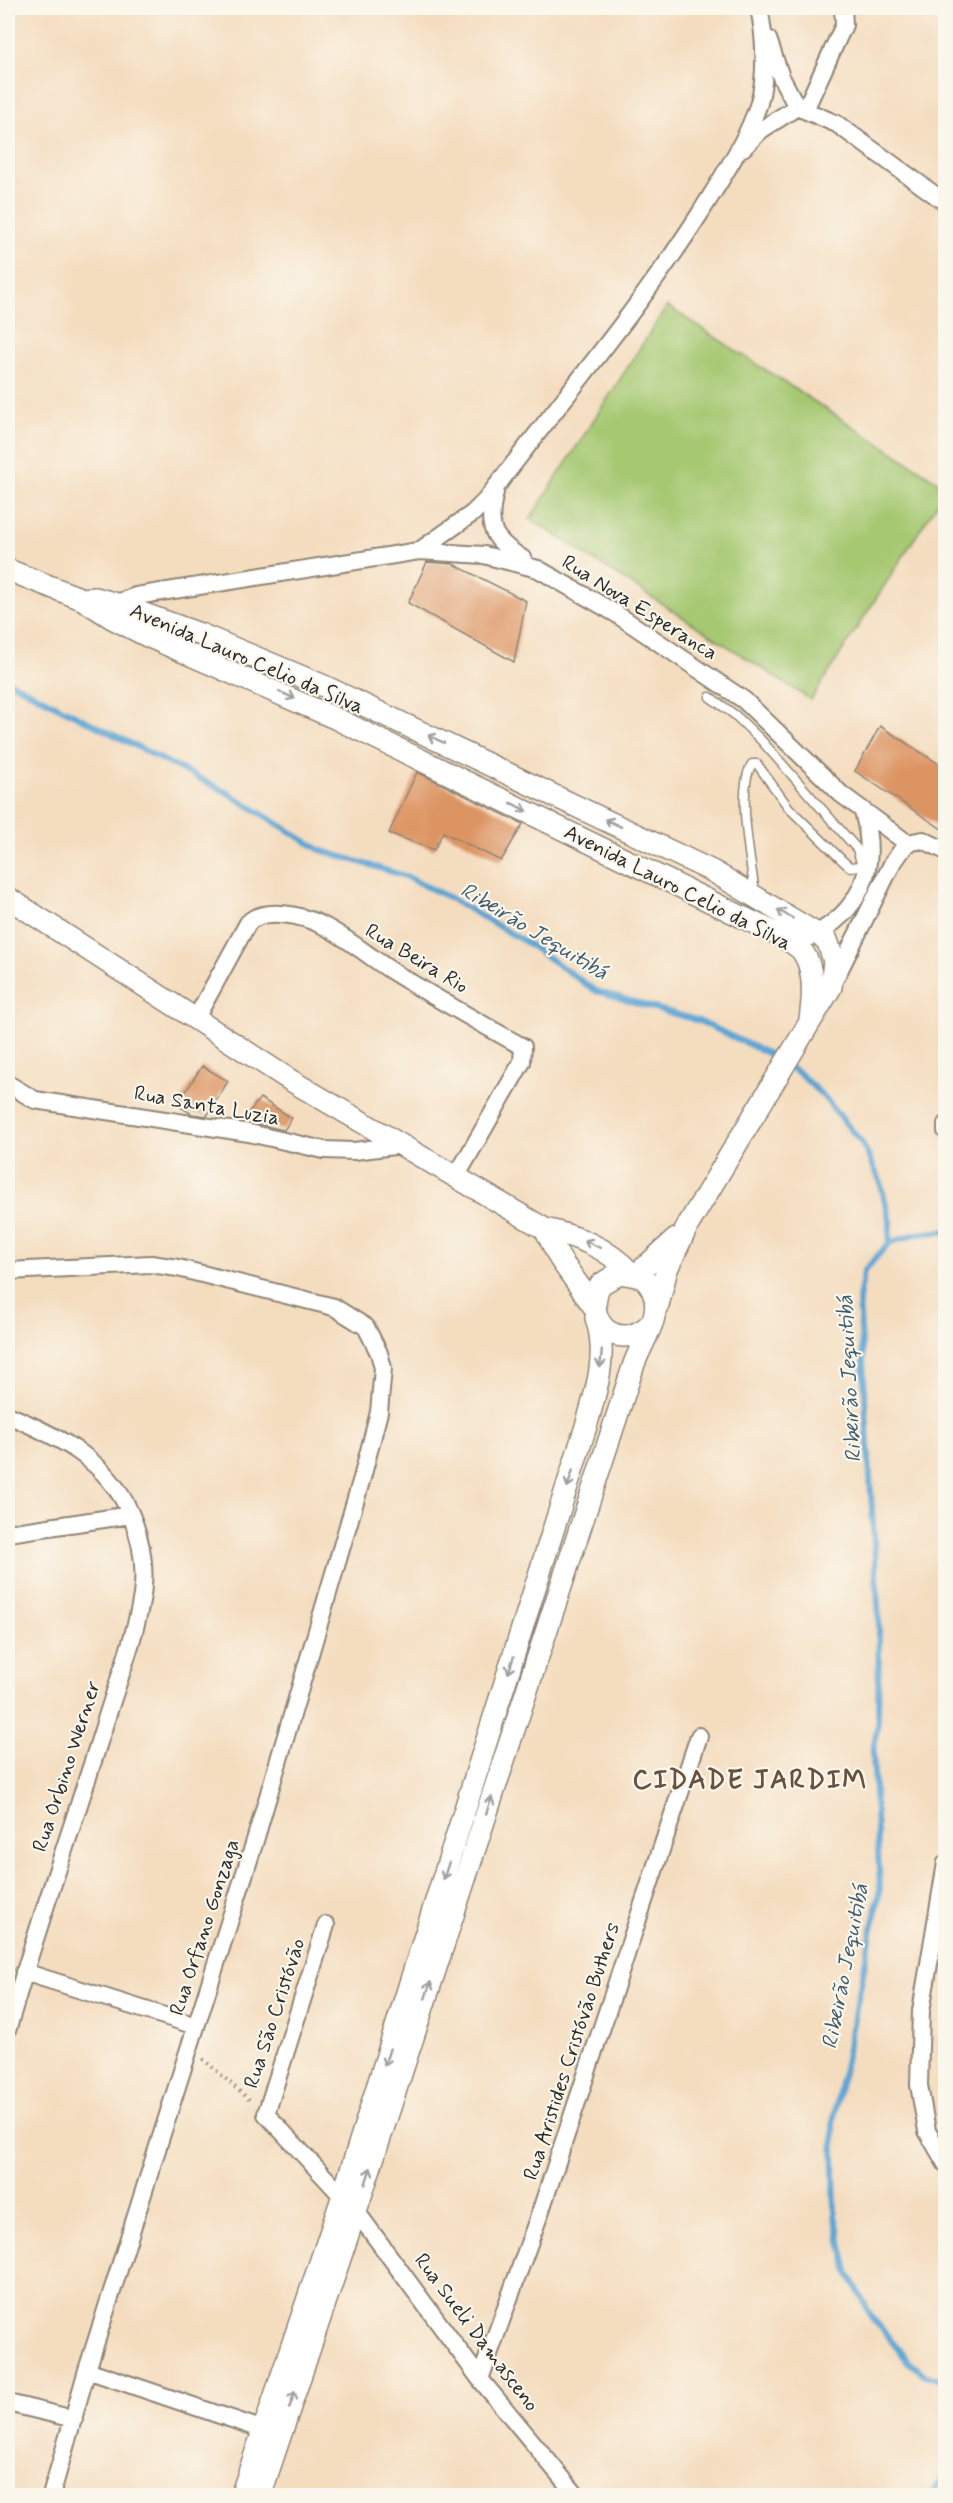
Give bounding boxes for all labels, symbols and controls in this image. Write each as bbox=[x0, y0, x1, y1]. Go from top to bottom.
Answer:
street label: Rua Nova Esperanca bbox=[556, 549, 723, 667]
street label: Avenida Lauro Celio da Silva bbox=[125, 597, 368, 721]
one-way arrow bbox=[277, 690, 295, 702]
one-way arrow bbox=[428, 733, 446, 745]
one-way arrow bbox=[510, 802, 528, 813]
one-way arrow bbox=[604, 817, 622, 828]
street label: Avenida Lauro Celio da Silva bbox=[559, 818, 796, 957]
water label: Ribeirão Jequitibá bbox=[455, 877, 614, 987]
one-way arrow bbox=[777, 908, 794, 920]
street label: Rua Beira Rio bbox=[360, 917, 473, 1001]
street label: Rua Santa Luzia bbox=[132, 1079, 282, 1133]
one-way arrow bbox=[583, 1237, 601, 1249]
water label: Ribeirão Jequitibá bbox=[832, 1294, 868, 1463]
one-way arrow bbox=[595, 1349, 606, 1369]
one-way arrow bbox=[564, 1469, 575, 1488]
one-way arrow bbox=[505, 1655, 516, 1674]
street label: Rua Orbino Werner bbox=[26, 1677, 108, 1855]
district label: CIDADE JARDIM bbox=[632, 1763, 868, 1798]
one-way arrow bbox=[484, 1796, 495, 1815]
street label: Rua Orfano Gonzaga bbox=[163, 1835, 247, 2019]
one-way arrow bbox=[439, 1861, 450, 1880]
water label: Ribeirão Jequitibá bbox=[816, 1881, 876, 2051]
street label: Rua Aristides Cristóvão Buthers bbox=[517, 1919, 627, 2184]
street label: Rua São Cristóvão bbox=[238, 1935, 312, 2092]
one-way arrow bbox=[424, 1982, 435, 2000]
one-way arrow bbox=[381, 2047, 392, 2066]
one-way arrow bbox=[363, 2167, 374, 2186]
street label: Rua Sueli Damasceno bbox=[407, 2248, 545, 2418]
one-way arrow bbox=[287, 2391, 298, 2410]

